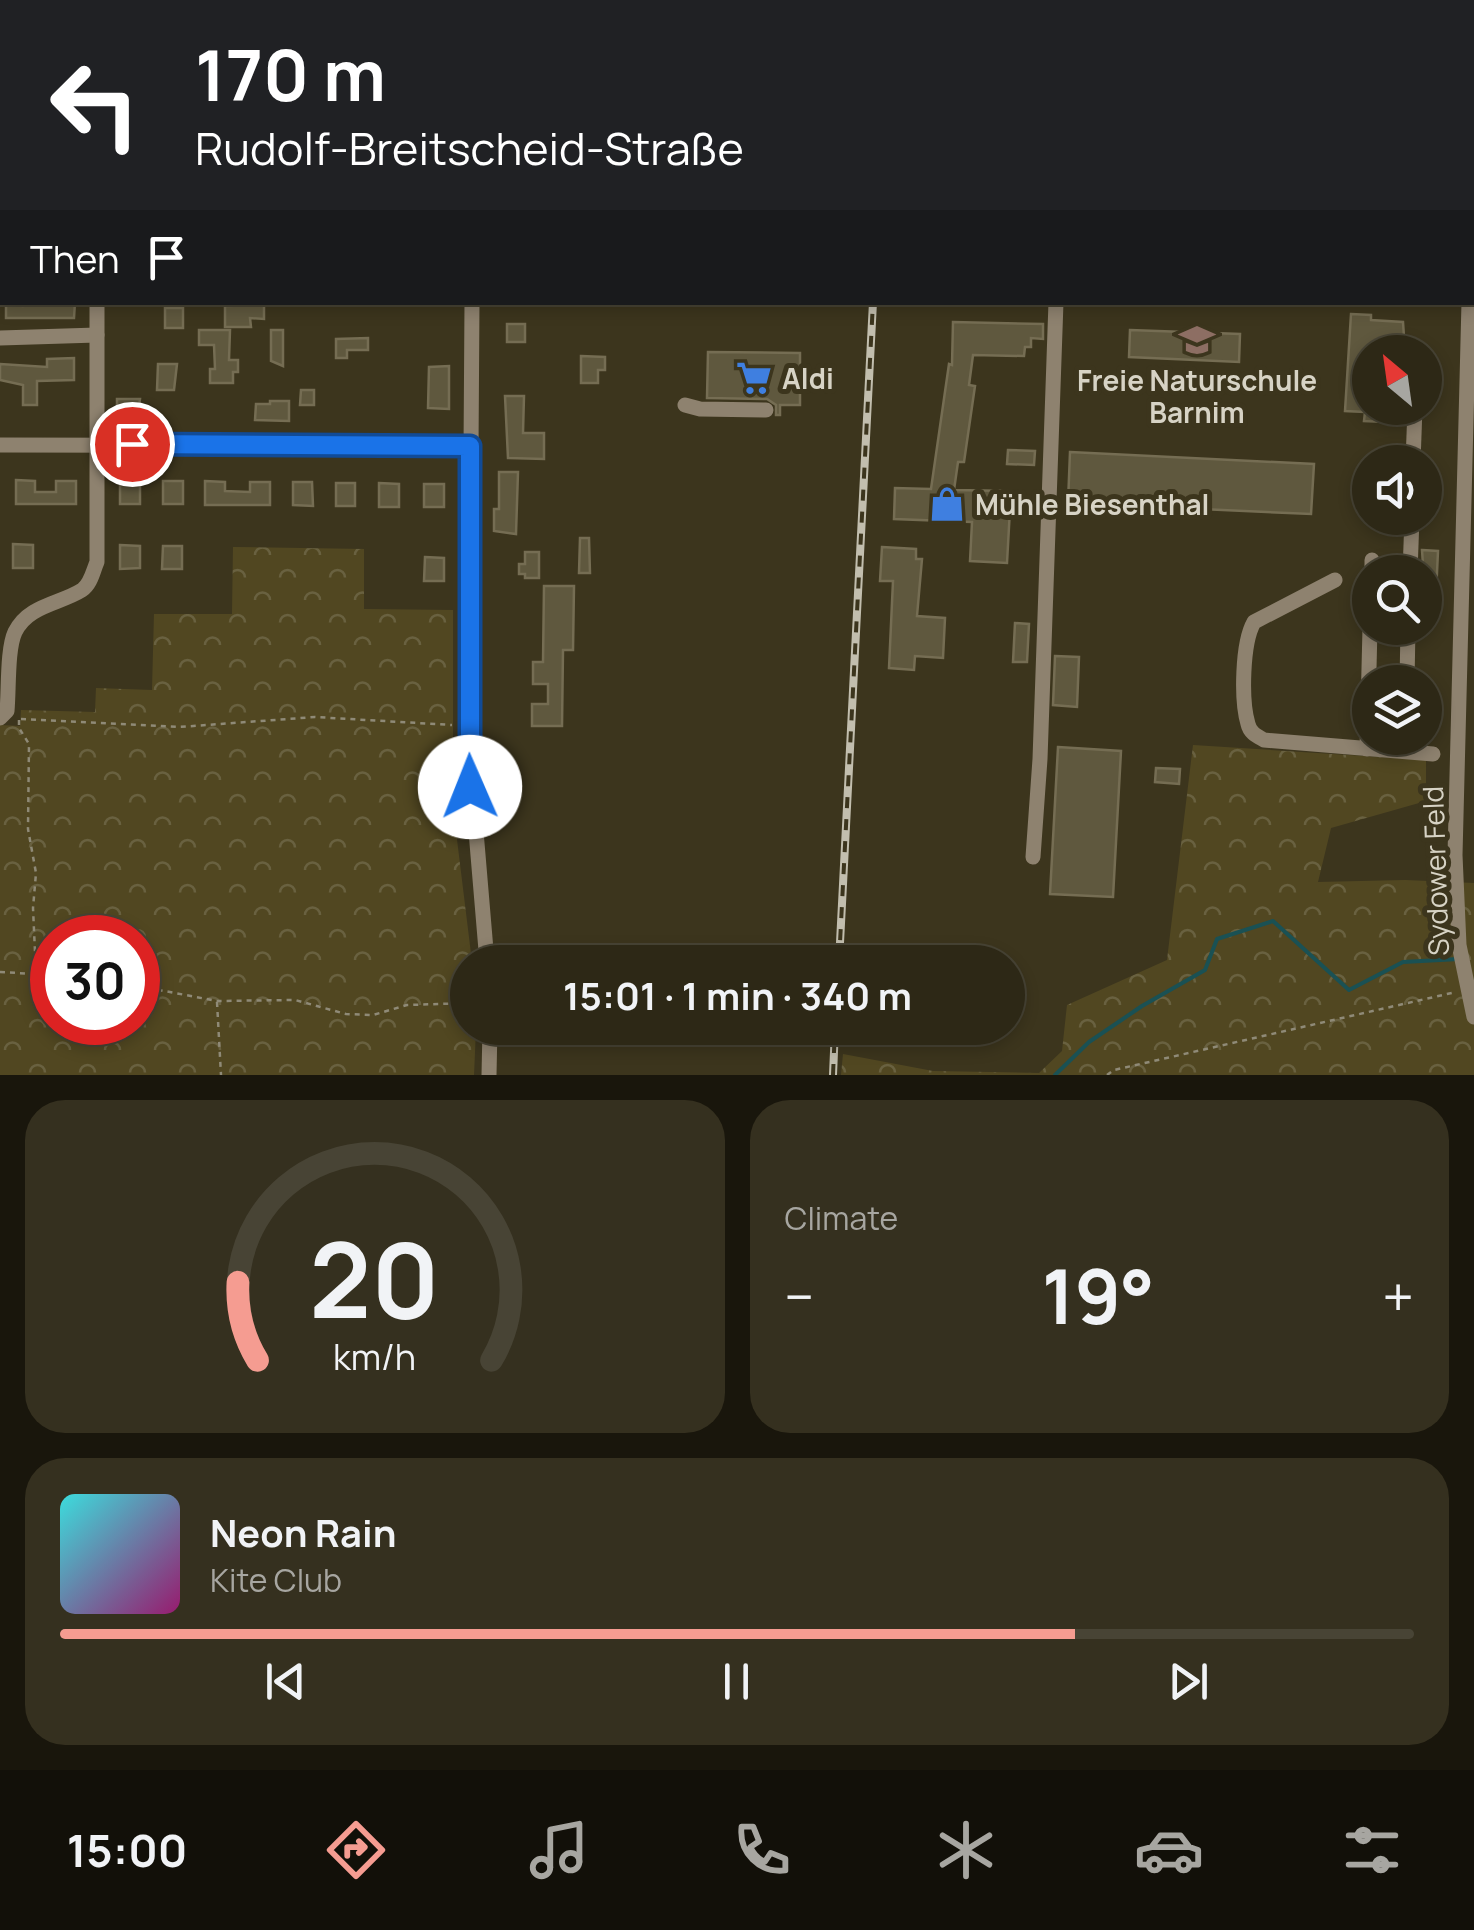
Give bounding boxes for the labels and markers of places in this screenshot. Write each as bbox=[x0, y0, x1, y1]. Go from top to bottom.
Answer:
school or university icon: Freie Naturschule Barnim bbox=[1178, 321, 1216, 359]
supermarket icon: Aldi bbox=[735, 359, 773, 397]
place label: Aldi bbox=[782, 359, 834, 397]
place label: Freie Naturschule Barnim bbox=[1077, 361, 1317, 431]
pin bbox=[90, 402, 175, 487]
shop icon: Mühle Biesenthal bbox=[928, 485, 966, 523]
place label: Mühle Biesenthal bbox=[975, 485, 1209, 523]

